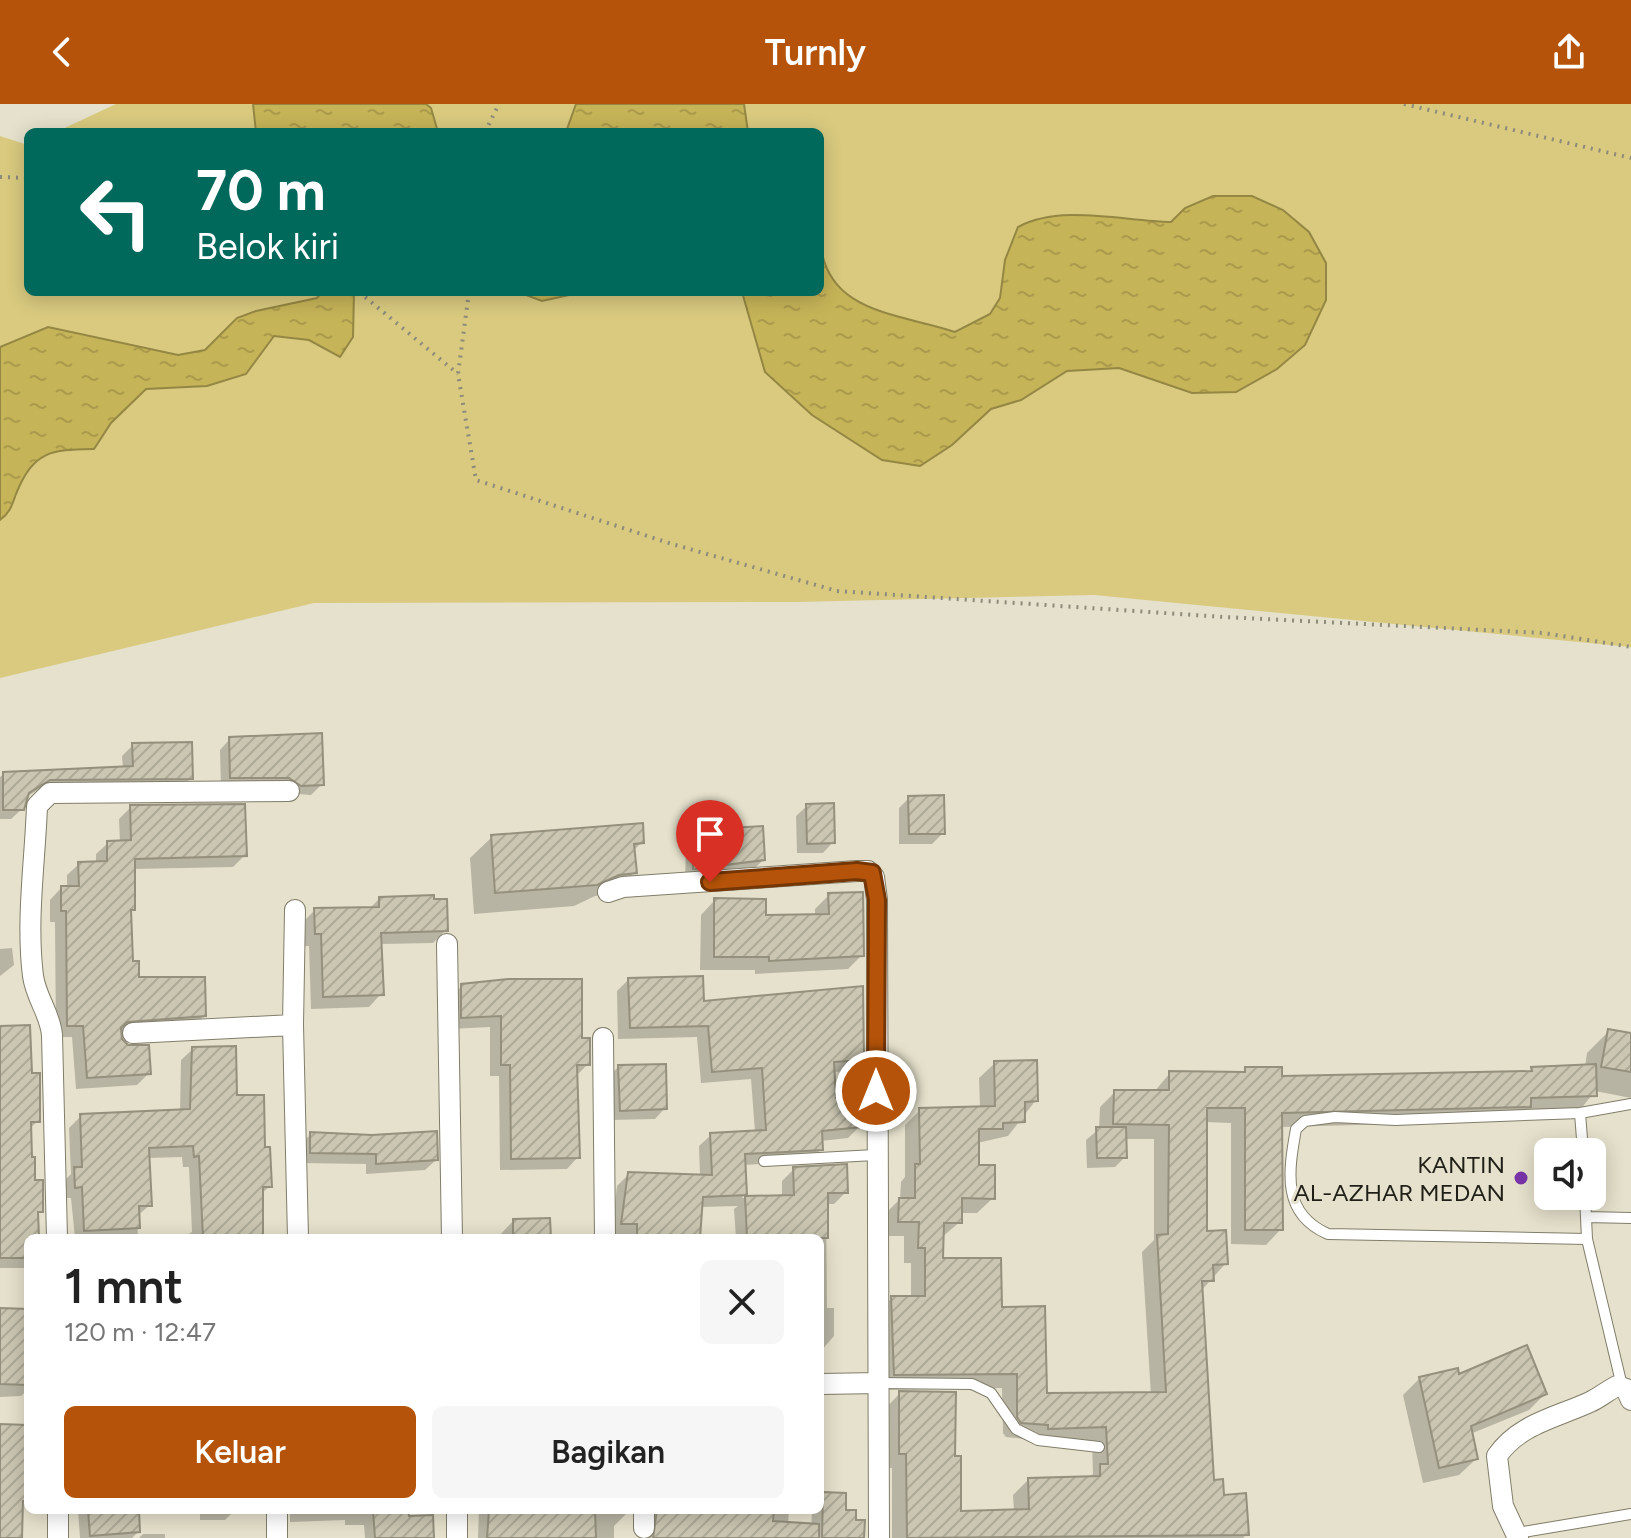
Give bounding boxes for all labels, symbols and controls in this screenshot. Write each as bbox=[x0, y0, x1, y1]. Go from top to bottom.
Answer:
icon: back bbox=[40, 30, 84, 74]
icon: share bbox=[1547, 30, 1591, 74]
text: Turnly bbox=[765, 31, 866, 74]
text: 70 m bbox=[196, 157, 326, 224]
icon: left bbox=[64, 160, 168, 264]
text: Belok kiri bbox=[196, 225, 339, 268]
pin bbox=[676, 800, 744, 882]
icon: arrive bbox=[688, 812, 732, 856]
position arrow bbox=[834, 1049, 918, 1133]
map controls bbox=[1534, 1138, 1606, 1210]
button: sound bbox=[1534, 1138, 1606, 1210]
place label: KANTIN AL-AZHAR MEDAN bbox=[1294, 1150, 1505, 1207]
marker: KANTIN AL-AZHAR MEDAN bbox=[1512, 1169, 1530, 1187]
text: 1 mnt bbox=[64, 1257, 183, 1315]
button: close bbox=[700, 1260, 784, 1344]
text: 120 m · 12:47 bbox=[64, 1316, 216, 1348]
button: Keluar bbox=[64, 1406, 416, 1498]
button: Bagikan bbox=[432, 1406, 784, 1498]

